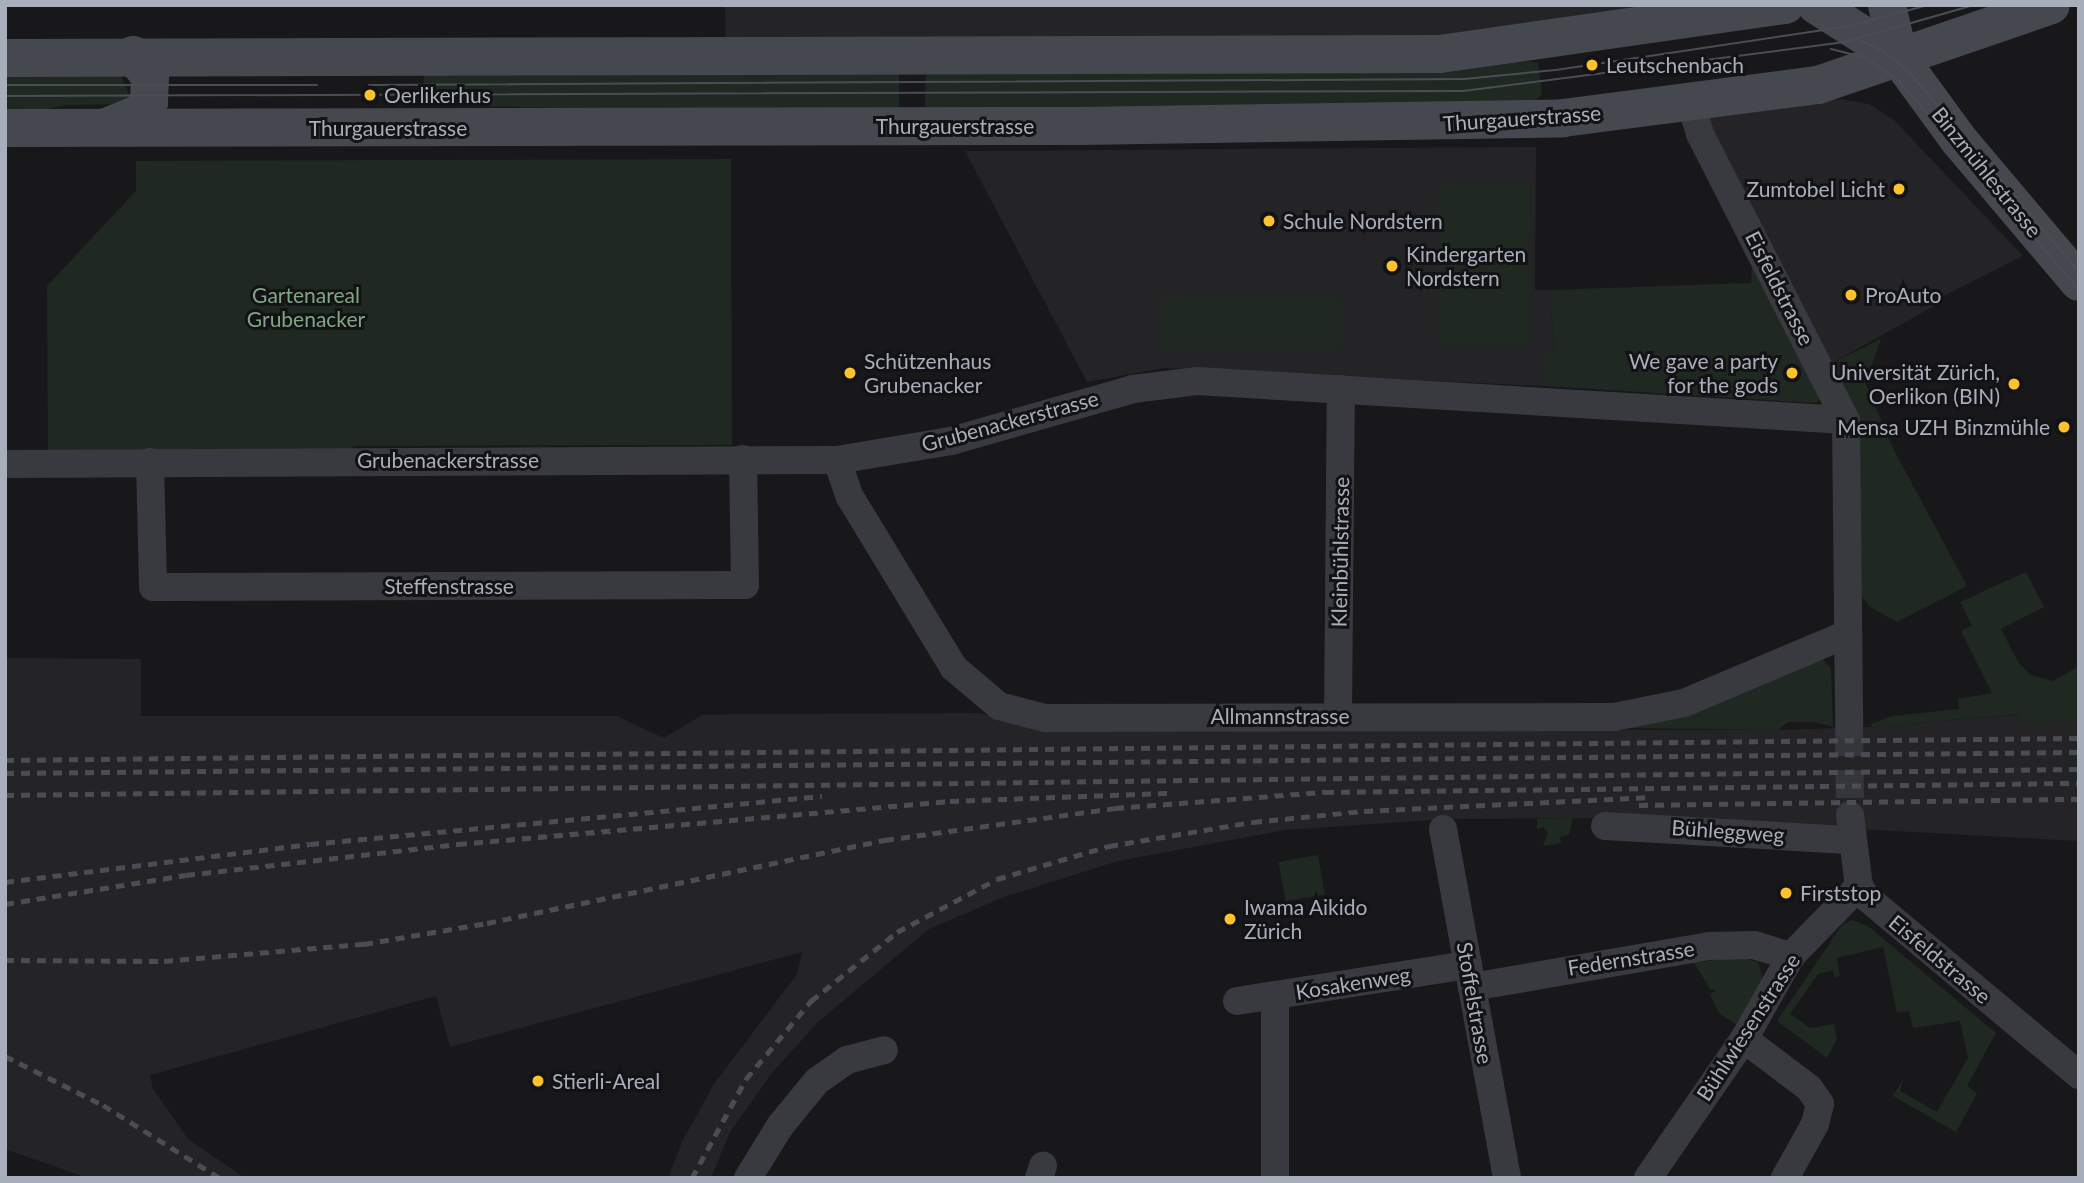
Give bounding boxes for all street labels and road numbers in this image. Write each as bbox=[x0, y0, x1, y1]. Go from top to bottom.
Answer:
street label: Thurgauerstrasse bbox=[1442, 100, 1602, 136]
street label: Binzmühlestrasse bbox=[1927, 102, 2047, 242]
street label: Thurgauerstrasse bbox=[876, 113, 1034, 139]
street label: Thurgauerstrasse bbox=[309, 115, 467, 141]
street label: Eisfeldstrasse bbox=[1740, 227, 1820, 349]
street label: Grubenackerstrasse bbox=[919, 385, 1101, 457]
street label: Grubenackerstrasse bbox=[357, 447, 539, 473]
street label: Kleinbühlstrasse bbox=[1326, 476, 1354, 628]
street label: Steffenstrasse bbox=[384, 573, 514, 599]
street label: Allmannstrasse bbox=[1210, 703, 1350, 729]
street label: Bühleggweg bbox=[1671, 814, 1785, 848]
street label: Eisfeldstrasse bbox=[1884, 909, 1996, 1009]
street label: Federnstrasse bbox=[1566, 936, 1696, 980]
street label: Stoffelstrasse bbox=[1452, 940, 1498, 1066]
street label: Bühlwiesenstrasse bbox=[1691, 949, 1805, 1105]
street label: Kosakenweg bbox=[1294, 962, 1412, 1004]

